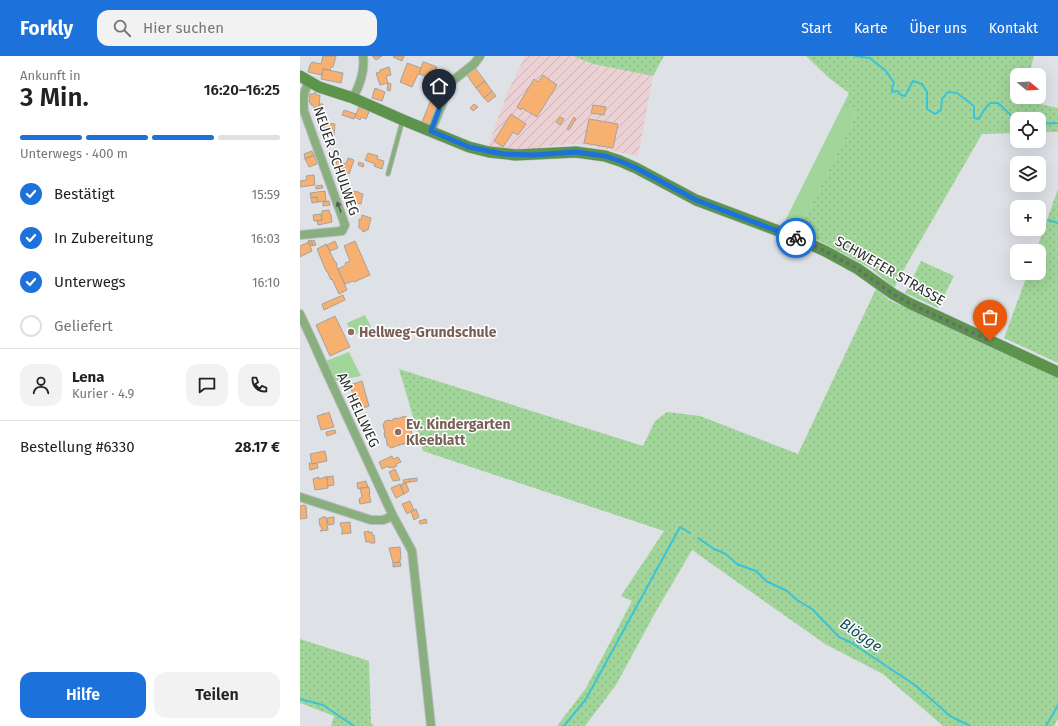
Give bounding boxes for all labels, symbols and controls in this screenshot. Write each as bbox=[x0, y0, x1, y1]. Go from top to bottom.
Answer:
search box bbox=[97, 10, 377, 46]
text: Forkly bbox=[20, 17, 73, 40]
icon: search bbox=[111, 17, 133, 39]
text: Hier suchen bbox=[143, 19, 224, 37]
text: Start bbox=[801, 20, 832, 37]
text: Karte bbox=[854, 20, 888, 37]
text: Über uns bbox=[910, 20, 967, 37]
text: Kontakt bbox=[989, 20, 1038, 37]
text: Ankunft in bbox=[20, 68, 81, 83]
north arrow bbox=[1010, 68, 1046, 104]
map controls bbox=[1010, 68, 1046, 280]
pin bbox=[422, 69, 456, 110]
icon: home bbox=[428, 75, 450, 97]
text: 16:20–16:25 bbox=[204, 81, 280, 99]
text: 3 Min. bbox=[20, 82, 89, 113]
street label: NEUER SCHULWEG bbox=[309, 104, 363, 218]
button: locate bbox=[1010, 112, 1046, 148]
text: Unterwegs · 400 m bbox=[20, 146, 128, 161]
button: layers bbox=[1010, 156, 1046, 192]
icon: check bbox=[20, 183, 42, 205]
text: Bestätigt bbox=[54, 185, 115, 203]
text: 15:59 bbox=[252, 187, 280, 202]
button: + bbox=[1010, 200, 1046, 236]
one-way arrow bbox=[335, 201, 341, 213]
courier bbox=[776, 218, 816, 258]
icon: check bbox=[20, 227, 42, 249]
icon: bike bbox=[785, 227, 807, 249]
text: In Zubereitung bbox=[54, 229, 153, 247]
text: 16:03 bbox=[251, 231, 280, 246]
street label: SCHWEFER STRASSE bbox=[832, 233, 948, 309]
button: − bbox=[1010, 244, 1046, 280]
icon: check bbox=[20, 271, 42, 293]
text: Unterwegs bbox=[54, 273, 126, 291]
text: 16:10 bbox=[252, 275, 280, 290]
pin bbox=[973, 300, 1007, 341]
icon: bag bbox=[979, 306, 1001, 328]
text: Geliefert bbox=[54, 317, 113, 335]
place label: Hellweg-Grundschule bbox=[359, 324, 497, 341]
marker: Hellweg-Grundschule bbox=[346, 327, 356, 337]
button: person bbox=[20, 364, 62, 406]
button: chat bbox=[186, 364, 228, 406]
button: phone bbox=[238, 364, 280, 406]
text: Lena bbox=[72, 368, 104, 386]
street label: AM HELLWEG bbox=[333, 370, 383, 450]
text: Kurier · 4.9 bbox=[72, 386, 134, 401]
place label: Ev. Kindergarten Kleeblatt bbox=[406, 416, 510, 449]
marker: Ev. Kindergarten Kleeblatt bbox=[393, 427, 403, 437]
text: Bestellung #6330 bbox=[20, 438, 135, 456]
text: 28.17 € bbox=[235, 438, 280, 456]
water label: Blögge bbox=[836, 614, 886, 656]
button: Hilfe bbox=[20, 672, 146, 718]
button: Teilen bbox=[154, 672, 280, 718]

